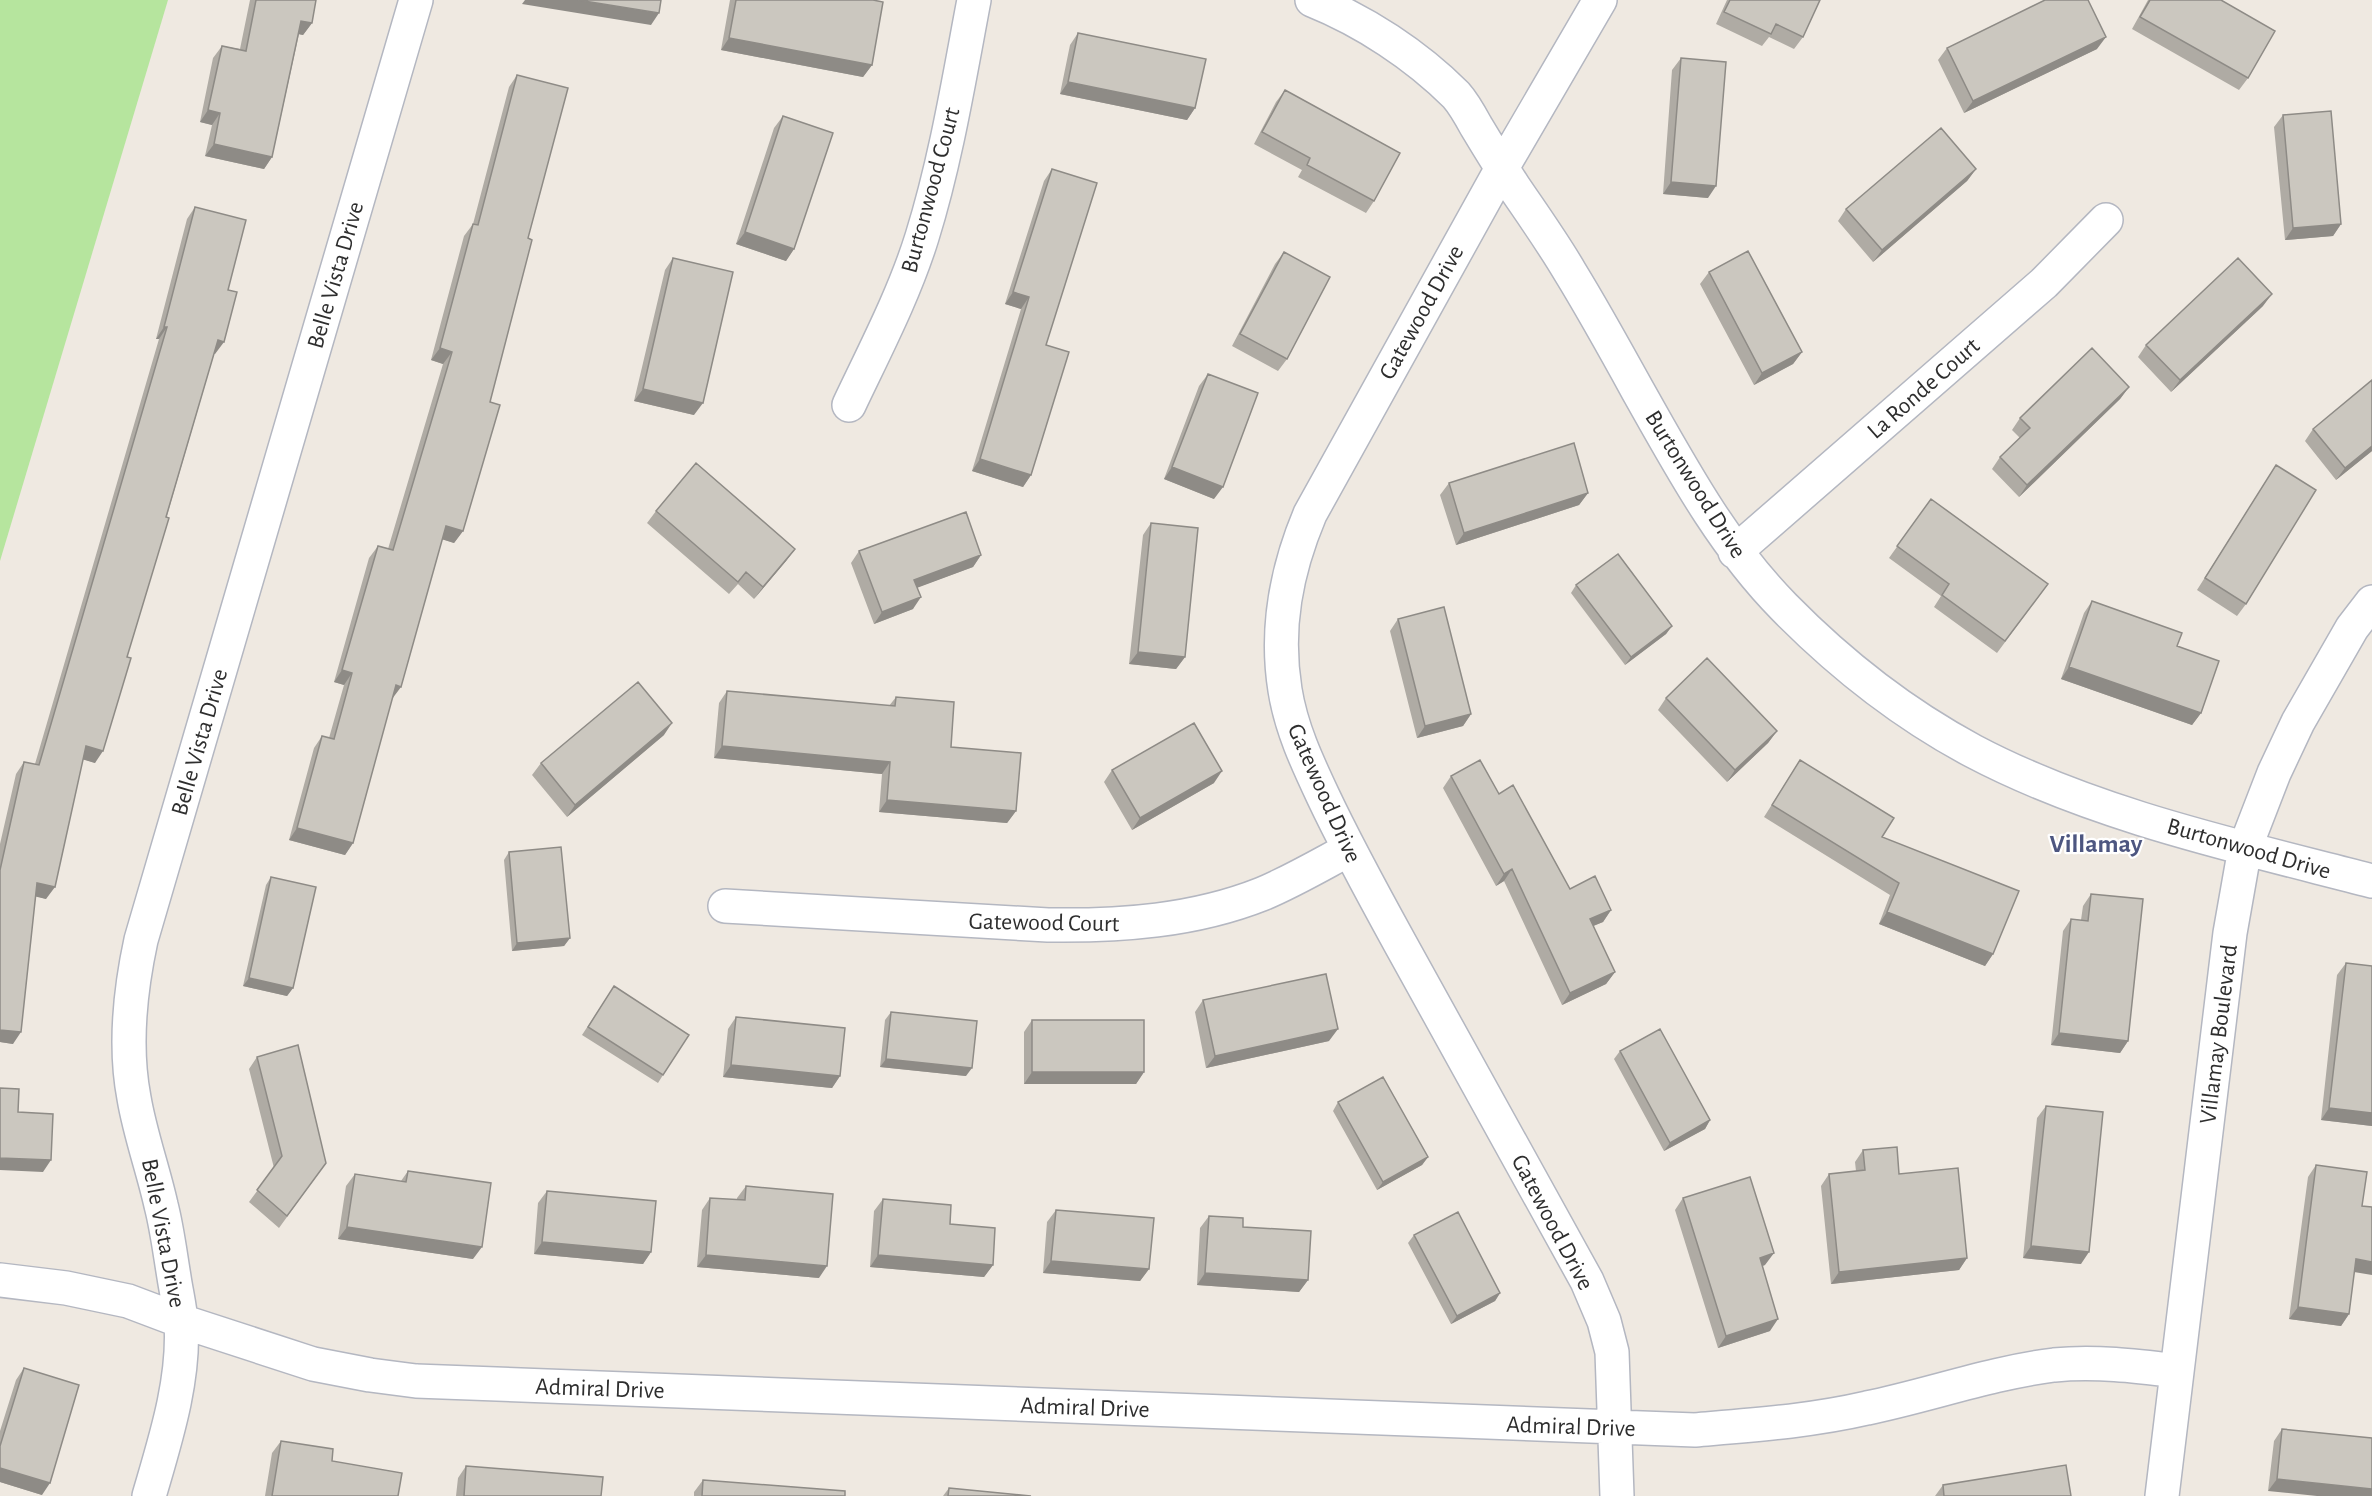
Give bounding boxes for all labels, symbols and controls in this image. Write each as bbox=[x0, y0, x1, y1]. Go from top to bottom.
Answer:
street label: Burtonwood Court bbox=[897, 105, 965, 276]
street label: Belle Vista Drive bbox=[304, 199, 368, 351]
street label: Gatewood Drive bbox=[1375, 241, 1469, 384]
street label: La Ronde Court bbox=[1863, 334, 1985, 444]
street label: Burtonwood Drive bbox=[1640, 406, 1750, 563]
street label: Belle Vista Drive bbox=[168, 666, 232, 818]
street label: Gatewood Drive bbox=[1283, 720, 1365, 867]
street label: Burtonwood Drive bbox=[2164, 814, 2333, 884]
district label: Villamay bbox=[2049, 831, 2143, 857]
street label: Gatewood Court bbox=[968, 910, 1120, 936]
street label: Villamay Boulevard bbox=[2196, 943, 2242, 1125]
street label: Gatewood Drive bbox=[1506, 1151, 1598, 1294]
street label: Belle Vista Drive bbox=[137, 1157, 189, 1310]
street label: Admiral Drive bbox=[535, 1375, 665, 1403]
street label: Admiral Drive bbox=[1020, 1394, 1150, 1422]
street label: Admiral Drive bbox=[1506, 1413, 1636, 1441]

